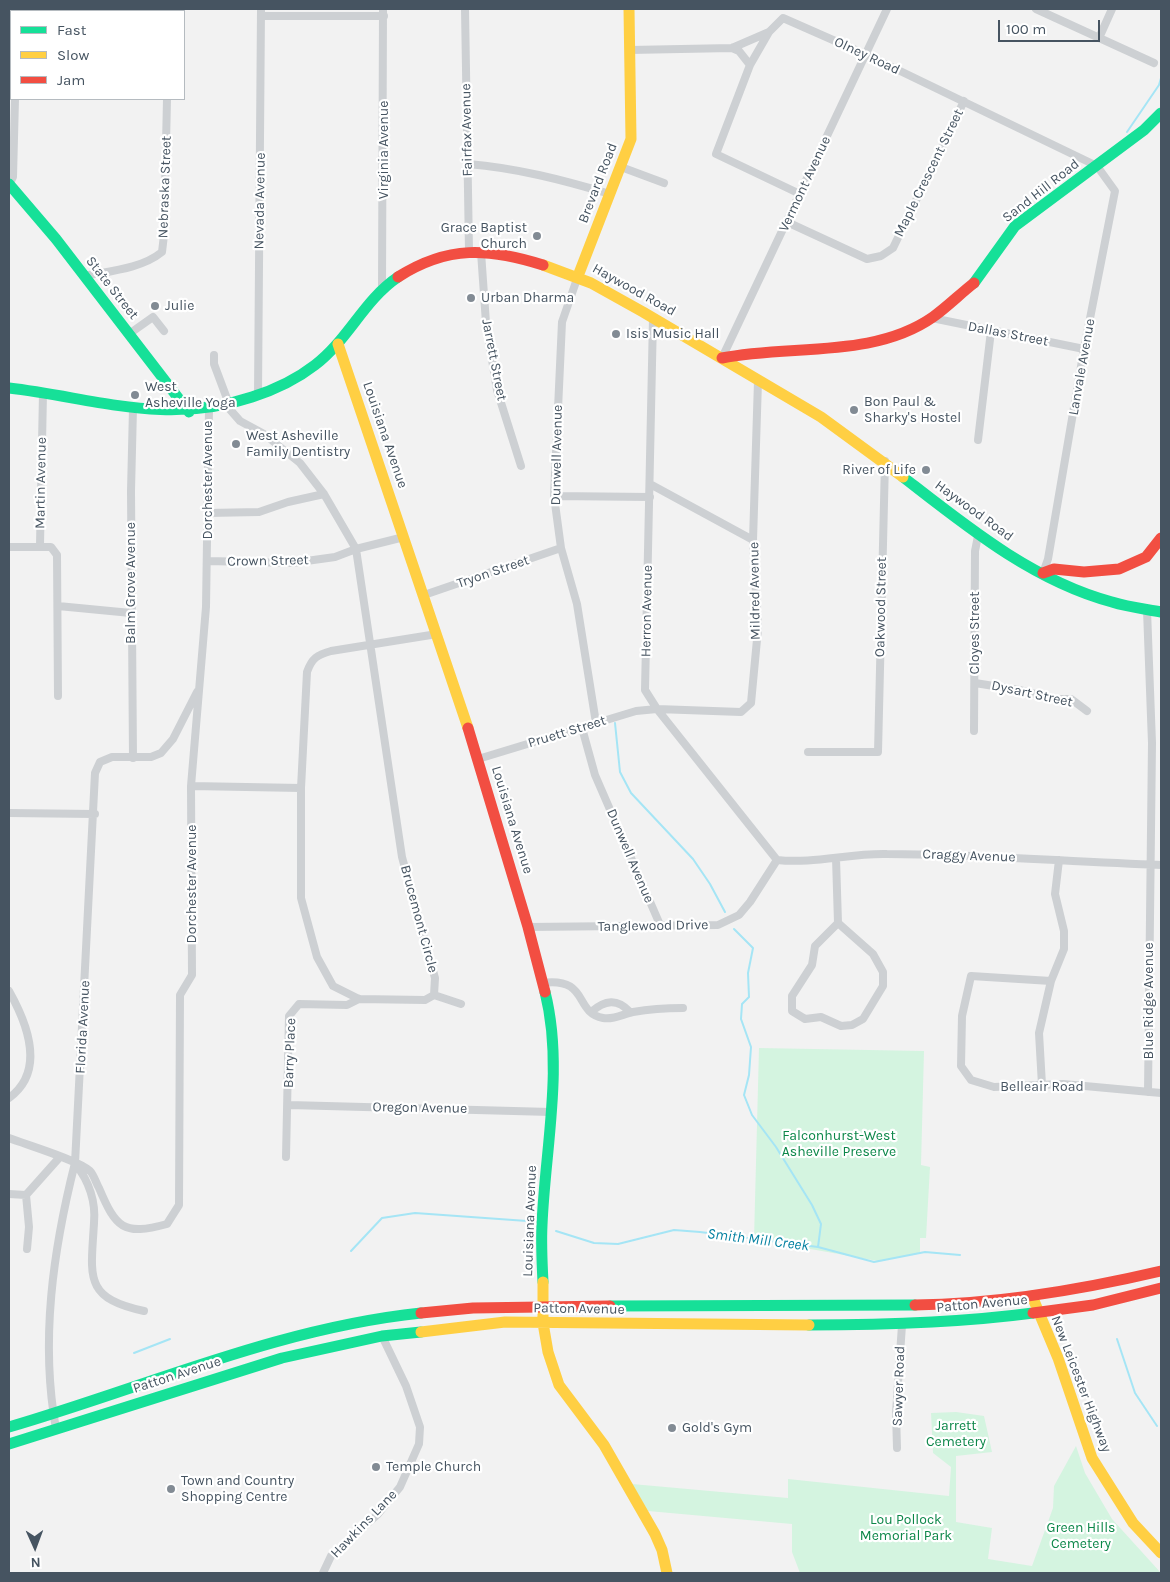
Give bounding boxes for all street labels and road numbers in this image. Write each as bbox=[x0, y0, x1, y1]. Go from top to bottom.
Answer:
street label: Olney Road bbox=[831, 33, 903, 79]
street label: Fairfax Avenue bbox=[458, 83, 476, 177]
street label: Virginia Avenue bbox=[376, 101, 392, 199]
street label: Maple Crescent Street bbox=[891, 106, 967, 240]
street label: Vermont Avenue bbox=[776, 134, 834, 234]
street label: Nebraska Street bbox=[155, 135, 175, 239]
street label: Brevard Road bbox=[575, 140, 621, 226]
street label: Nevada Avenue bbox=[251, 152, 269, 250]
street label: Sand Hill Road bbox=[999, 156, 1083, 226]
street label: State Street bbox=[82, 253, 142, 323]
street label: Haywood Road bbox=[589, 260, 679, 320]
street label: Lanvale Avenue bbox=[1065, 317, 1099, 417]
street label: Jarrett Street bbox=[478, 318, 510, 402]
street label: Dallas Street bbox=[966, 318, 1050, 350]
street label: Louisiana Avenue bbox=[359, 379, 411, 491]
street label: Dunwell Avenue bbox=[548, 404, 566, 506]
street label: Dorchester Avenue bbox=[200, 420, 216, 540]
street label: Martin Avenue bbox=[32, 437, 50, 529]
street label: Haywood Road bbox=[931, 477, 1017, 545]
street label: Balm Grove Avenue bbox=[123, 522, 139, 644]
street label: Mildred Avenue bbox=[746, 542, 764, 640]
street label: Crown Street bbox=[227, 552, 309, 570]
street label: Tryon Street bbox=[455, 552, 531, 592]
street label: Oakwood Street bbox=[872, 557, 890, 657]
street label: Herron Avenue bbox=[638, 565, 656, 657]
street label: Cloyes Street bbox=[967, 592, 983, 674]
street label: Dysart Street bbox=[990, 677, 1074, 711]
street label: Pruett Street bbox=[526, 712, 608, 752]
street label: Louisiana Avenue bbox=[488, 764, 536, 876]
street label: Dunwell Avenue bbox=[603, 806, 657, 906]
street label: Dorchester Avenue bbox=[184, 824, 200, 944]
street label: Craggy Avenue bbox=[922, 846, 1016, 866]
street label: Brucemont Circle bbox=[397, 863, 441, 975]
street label: Tanglewood Drive bbox=[598, 917, 708, 935]
street label: Blue Ridge Avenue bbox=[1141, 942, 1157, 1060]
street label: Florida Avenue bbox=[72, 980, 94, 1074]
street label: Barry Place bbox=[280, 1018, 300, 1088]
street label: Belleair Road bbox=[1000, 1079, 1084, 1095]
street label: Oregon Avenue bbox=[373, 1099, 467, 1117]
street label: Louisiana Avenue bbox=[520, 1165, 540, 1277]
street label: Patton Avenue bbox=[936, 1292, 1028, 1316]
street label: Patton Avenue bbox=[533, 1300, 625, 1318]
street label: New Leicester Highway bbox=[1047, 1313, 1115, 1455]
street label: Sawyer Road bbox=[889, 1345, 909, 1427]
street label: Patton Avenue bbox=[131, 1353, 223, 1397]
street label: Hawkins Lane bbox=[327, 1486, 401, 1562]

